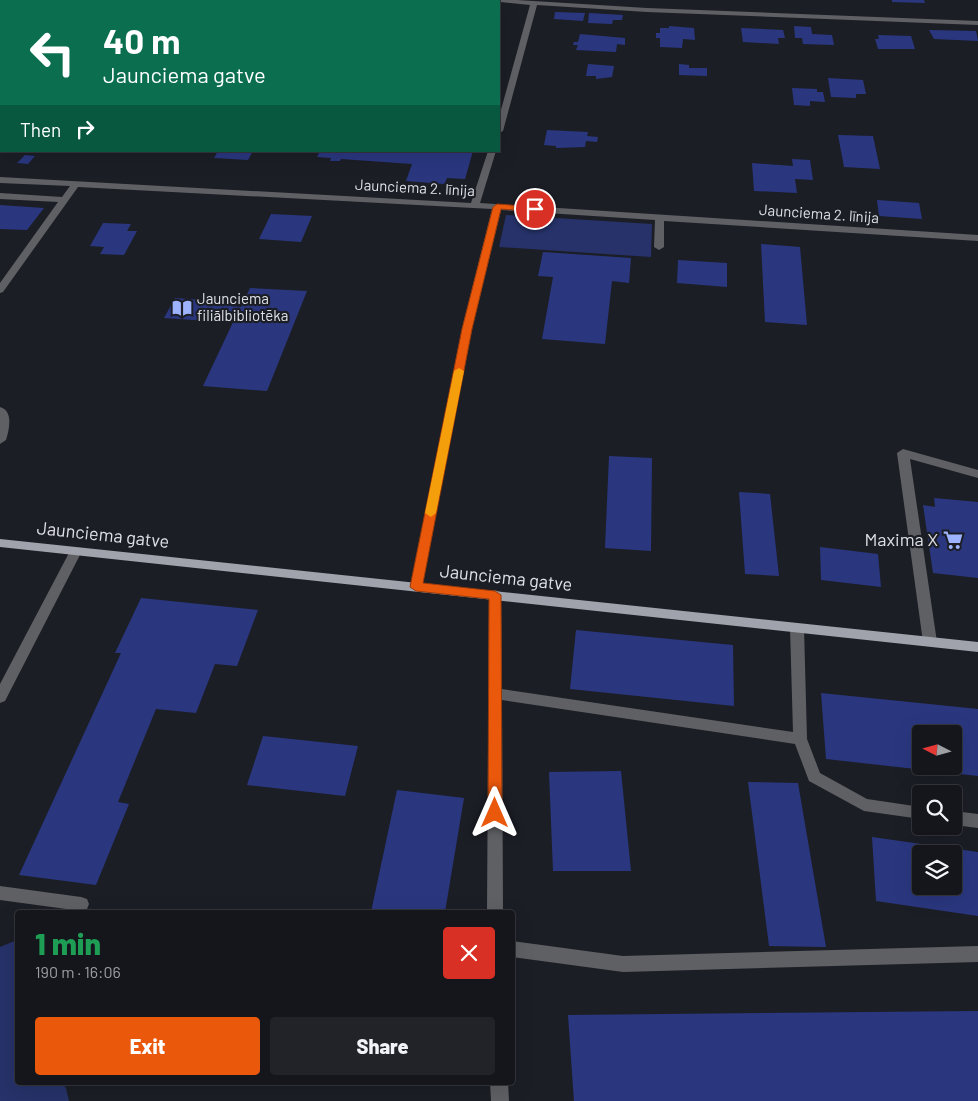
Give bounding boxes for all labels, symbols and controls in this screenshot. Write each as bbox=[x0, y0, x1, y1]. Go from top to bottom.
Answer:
text: 40 m bbox=[103, 19, 180, 61]
icon: left bbox=[20, 20, 85, 85]
text: Jaunciema gatve bbox=[103, 61, 266, 87]
icon: right bbox=[71, 115, 99, 143]
text: Then bbox=[20, 118, 61, 141]
street label: Jaunciema 2. līnija bbox=[355, 175, 476, 199]
pin bbox=[514, 188, 556, 230]
icon: arrive bbox=[521, 195, 549, 223]
street label: Jaunciema 2. līnija bbox=[759, 200, 880, 226]
place label: Jaunciema filiālbibliotēka bbox=[197, 289, 288, 324]
library icon: Jaunciema filiālbibliotēka bbox=[171, 297, 193, 319]
street label: Jaunciema gatve bbox=[36, 516, 170, 552]
place label: Maxima X bbox=[864, 528, 938, 550]
supermarket icon: Maxima X bbox=[942, 529, 964, 551]
street label: Jaunciema gatve bbox=[439, 559, 573, 595]
north arrow bbox=[912, 725, 962, 775]
map controls bbox=[912, 725, 962, 895]
button: search bbox=[912, 785, 962, 835]
position arrow bbox=[468, 786, 520, 838]
button: layers bbox=[912, 845, 962, 895]
text: 1 min bbox=[35, 925, 101, 961]
button: close bbox=[443, 927, 495, 979]
text: 190 m · 16:06 bbox=[35, 962, 121, 981]
button: Exit bbox=[35, 1017, 260, 1075]
button: Share bbox=[270, 1017, 495, 1075]

